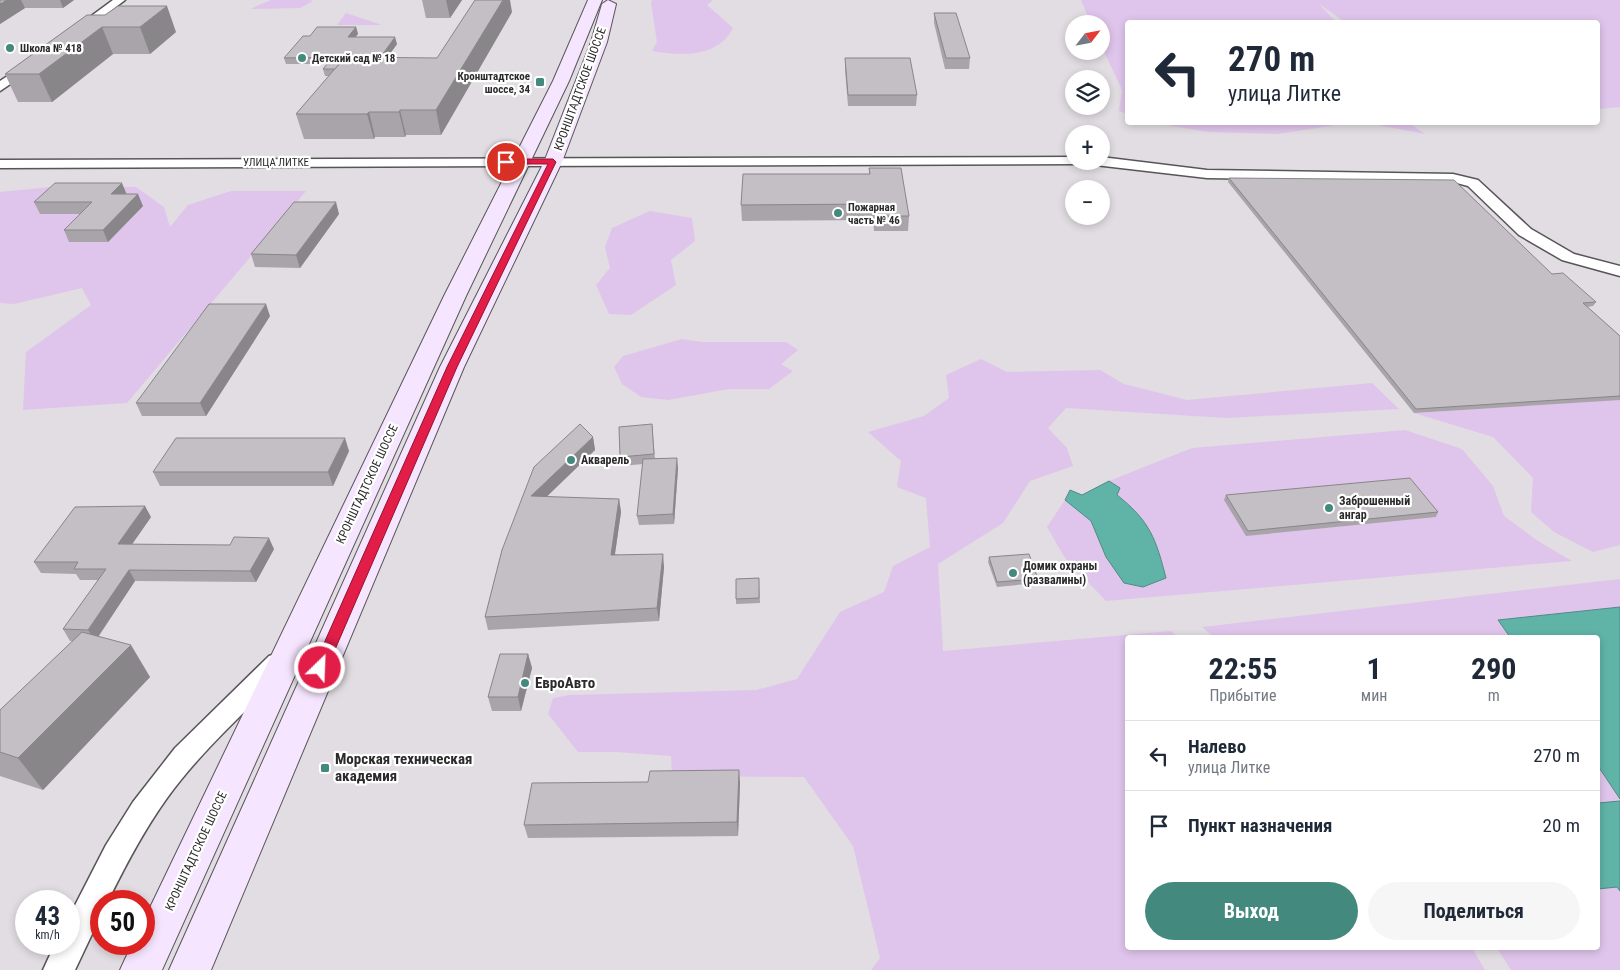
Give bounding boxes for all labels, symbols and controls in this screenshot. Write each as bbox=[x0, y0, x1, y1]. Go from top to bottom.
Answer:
north arrow bbox=[1065, 15, 1110, 60]
map controls bbox=[1065, 15, 1110, 225]
street label: КРОНШТАДТСКОЕ ШОССЕ bbox=[551, 25, 609, 153]
text: 270 m bbox=[1228, 39, 1315, 80]
icon: left bbox=[1145, 40, 1210, 105]
marker: Школа № 418 bbox=[4, 42, 16, 54]
place label: Школа № 418 bbox=[20, 42, 82, 55]
marker: Детский сад № 18 bbox=[296, 52, 308, 64]
place label: Детский сад № 18 bbox=[312, 52, 396, 65]
place label: Кронштадтское шоссе, 34 bbox=[458, 70, 530, 96]
button: layers bbox=[1065, 70, 1110, 115]
marker: Кронштадтское шоссе, 34 bbox=[534, 76, 546, 88]
text: улица Литке bbox=[1228, 81, 1341, 106]
button: + bbox=[1065, 125, 1110, 170]
pin bbox=[485, 141, 527, 183]
icon: arrive bbox=[492, 148, 520, 176]
street label: УЛИЦА ЛИТКЕ bbox=[243, 156, 310, 169]
button: − bbox=[1065, 180, 1110, 225]
place label: Пожарная часть № 46 bbox=[848, 201, 900, 227]
marker: Пожарная часть № 46 bbox=[832, 207, 844, 219]
street label: КРОНШТАДТСКОЕ ШОССЕ bbox=[333, 422, 401, 546]
place label: Акварель bbox=[581, 453, 629, 467]
marker: Акварель bbox=[565, 454, 577, 466]
place label: Заброшенный ангар bbox=[1339, 494, 1410, 522]
marker: Заброшенный ангар bbox=[1323, 502, 1335, 514]
place label: Домик охраны (развалины) bbox=[1023, 559, 1097, 587]
marker: Домик охраны (развалины) bbox=[1007, 567, 1019, 579]
position arrow bbox=[293, 641, 345, 693]
text: 22:55 bbox=[1209, 651, 1277, 686]
text: 1 bbox=[1367, 651, 1382, 686]
text: 290 bbox=[1471, 651, 1516, 686]
place label: ЕвроАвто bbox=[535, 674, 595, 692]
marker: ЕвроАвто bbox=[519, 677, 531, 689]
text: Прибытие bbox=[1209, 686, 1276, 705]
text: мин bbox=[1361, 686, 1387, 705]
text: m bbox=[1488, 686, 1500, 705]
text: Налево bbox=[1188, 735, 1246, 758]
icon: left bbox=[1145, 742, 1173, 770]
text: 270 m bbox=[1533, 744, 1580, 767]
place label: Морская техническая академия bbox=[335, 750, 472, 785]
text: улица Литке bbox=[1188, 758, 1270, 777]
marker: Морская техническая академия bbox=[319, 762, 331, 774]
street label: КРОНШТАДТСКОЕ ШОССЕ bbox=[162, 789, 230, 913]
icon: arrive bbox=[1145, 812, 1173, 840]
text: Пункт назначения bbox=[1188, 814, 1332, 837]
text: 20 m bbox=[1543, 814, 1580, 837]
button: Выход bbox=[1145, 882, 1358, 940]
button: Поделиться bbox=[1368, 882, 1580, 940]
speed limit sign: 50 bbox=[90, 890, 155, 955]
text: 43 bbox=[35, 902, 60, 931]
text: km/h bbox=[35, 928, 60, 942]

